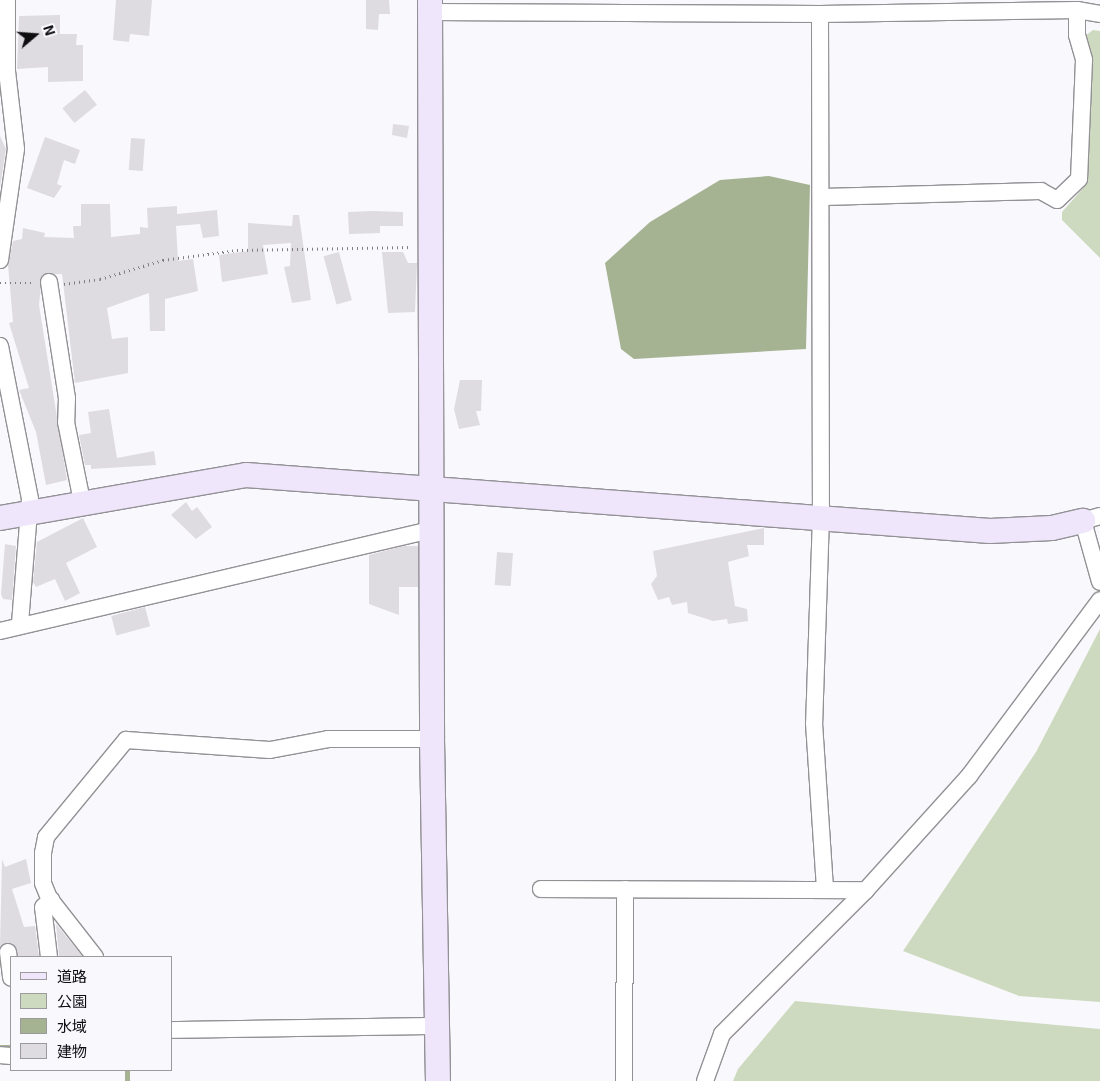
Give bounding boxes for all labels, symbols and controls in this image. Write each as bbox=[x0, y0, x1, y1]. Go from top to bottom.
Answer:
north arrow bbox=[10, 10, 60, 60]
text: N bbox=[40, 23, 59, 38]
legend bbox=[10, 956, 172, 1071]
text: 道路 bbox=[57, 967, 87, 985]
text: 公園 bbox=[57, 992, 87, 1010]
text: 水域 bbox=[57, 1017, 87, 1035]
text: 建物 bbox=[57, 1042, 87, 1060]

